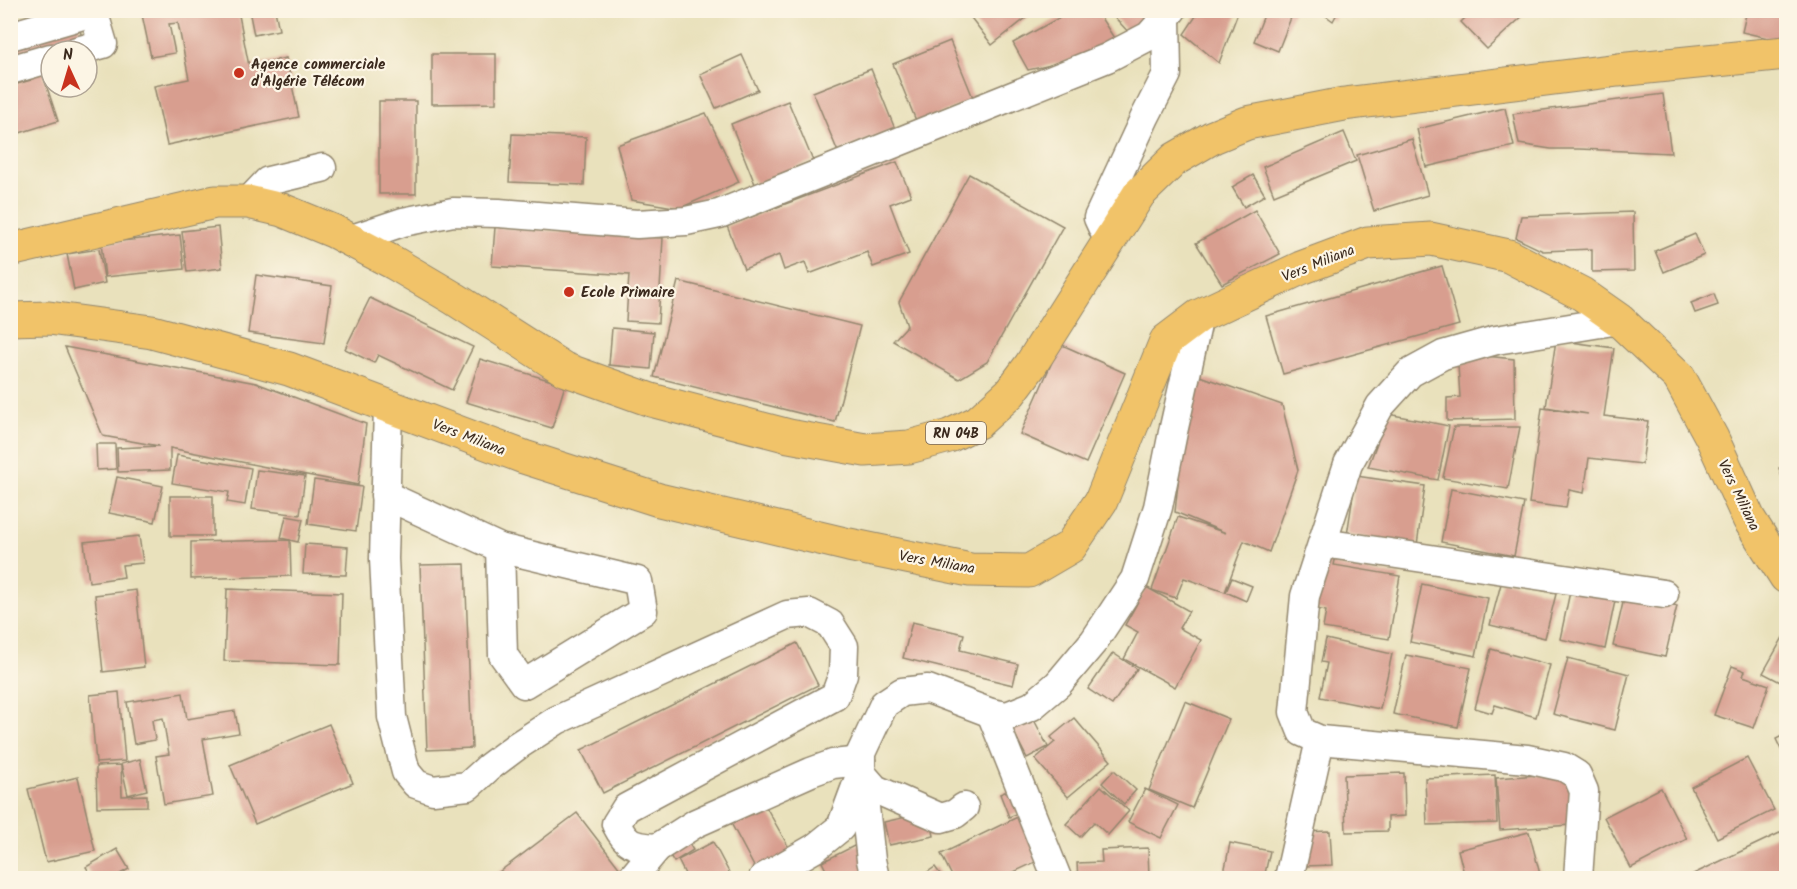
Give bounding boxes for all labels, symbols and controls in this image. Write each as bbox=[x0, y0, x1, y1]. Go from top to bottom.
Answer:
north arrow bbox=[39, 39, 99, 99]
text: N bbox=[62, 43, 74, 68]
place label: Agence commerciale d'Algérie Télécom bbox=[251, 53, 386, 94]
marker: Agence commerciale d'Algérie Télécom bbox=[232, 66, 246, 80]
street label: Vers Miliana bbox=[1278, 238, 1358, 289]
place label: Ecole Primaire bbox=[581, 281, 675, 305]
marker: Ecole Primaire bbox=[562, 285, 576, 299]
street label: Vers Miliana bbox=[428, 413, 509, 463]
road number: RN 04B bbox=[926, 422, 986, 444]
street label: Vers Miliana bbox=[1710, 456, 1766, 535]
street label: Vers Miliana bbox=[897, 544, 977, 581]

